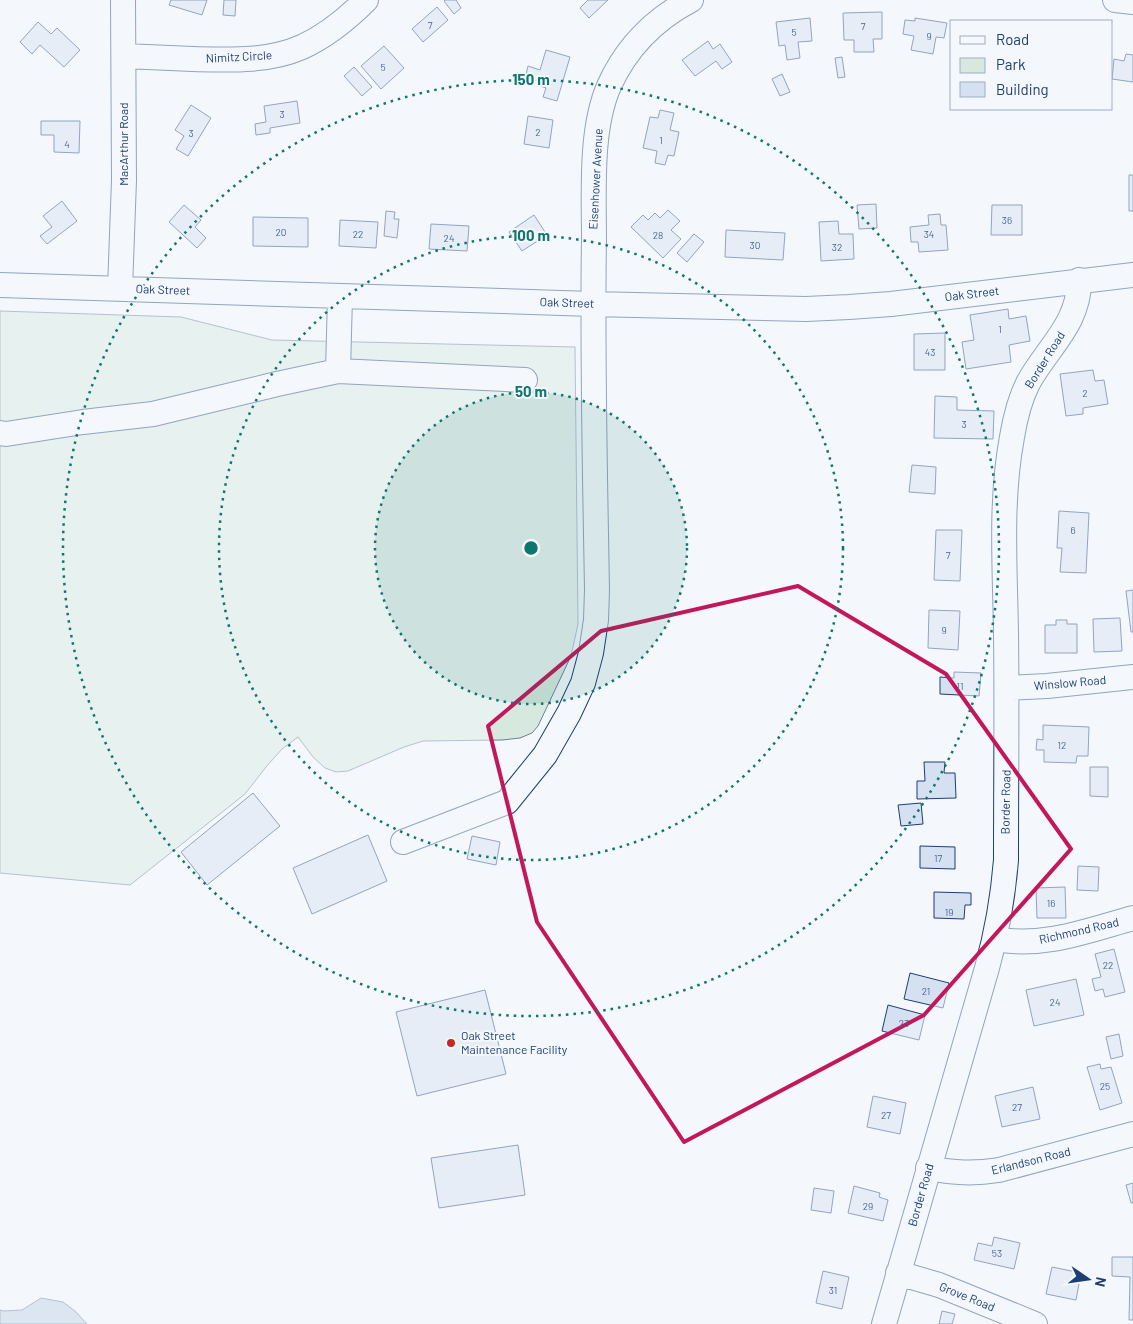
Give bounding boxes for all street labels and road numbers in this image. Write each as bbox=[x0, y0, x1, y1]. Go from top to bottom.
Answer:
street label: Nimitz Circle bbox=[205, 47, 272, 65]
street label: MacArthur Road bbox=[116, 102, 130, 186]
street label: Eisenhower Avenue bbox=[585, 128, 605, 230]
street label: Oak Street bbox=[135, 281, 191, 297]
street label: Oak Street bbox=[944, 283, 1000, 303]
street label: Oak Street bbox=[539, 294, 595, 310]
street label: Border Road bbox=[1021, 328, 1067, 391]
street label: Winslow Road bbox=[1033, 672, 1107, 692]
street label: Border Road bbox=[997, 770, 1013, 834]
street label: Richmond Road bbox=[1038, 914, 1120, 946]
street label: Erlandson Road bbox=[990, 1143, 1072, 1177]
street label: Border Road bbox=[904, 1162, 936, 1228]
street label: Grove Road bbox=[937, 1279, 997, 1314]

